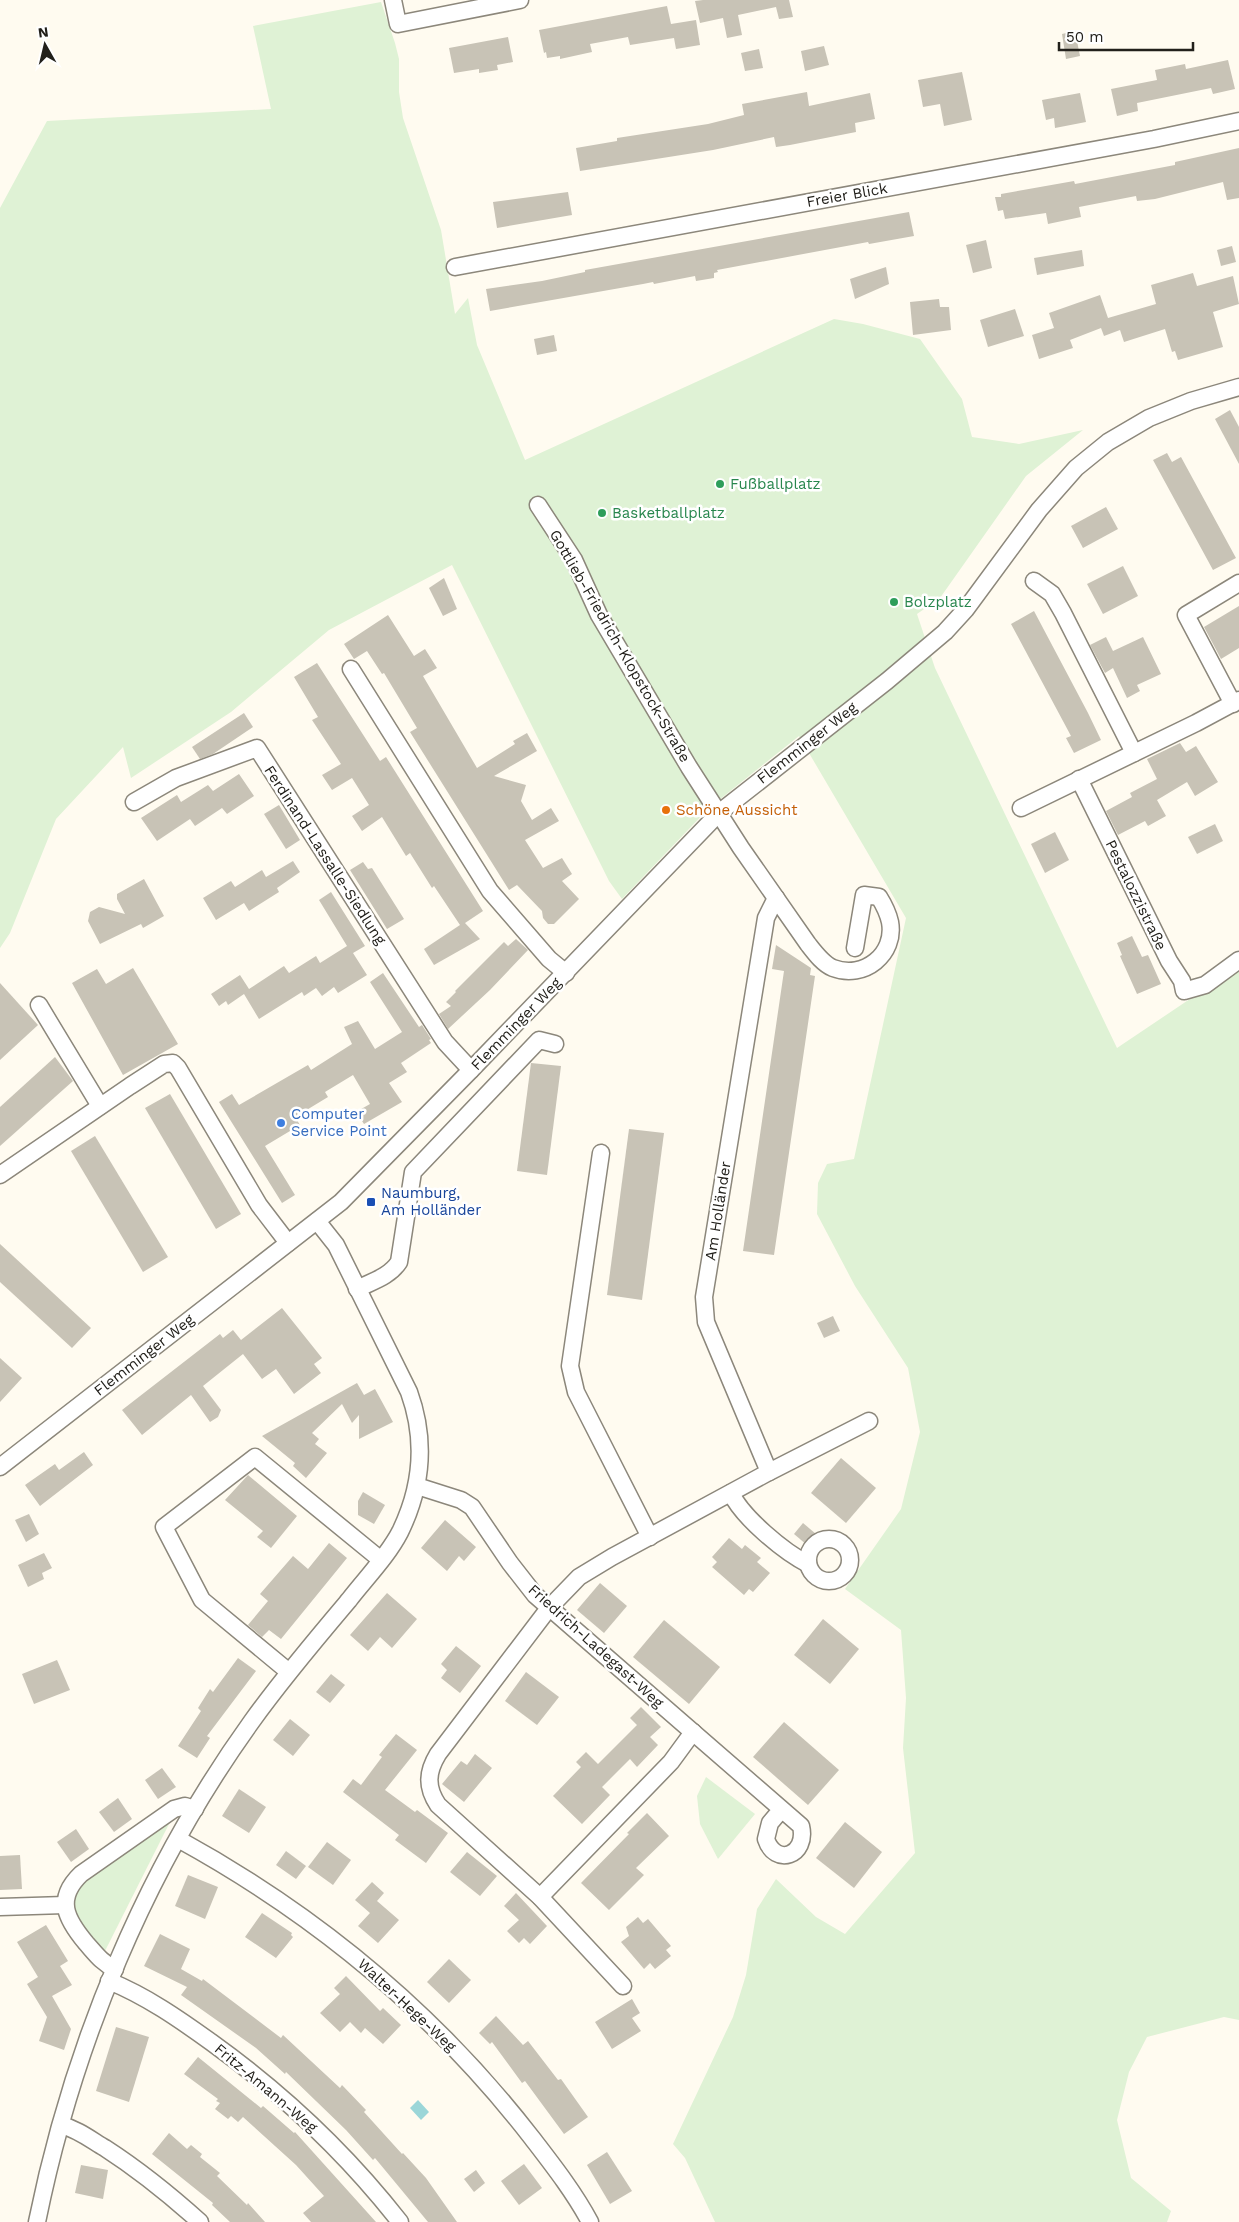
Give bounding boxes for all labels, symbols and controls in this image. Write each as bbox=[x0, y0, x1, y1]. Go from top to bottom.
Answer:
north arrow bbox=[20, 20, 70, 70]
scale bar bbox=[1059, 20, 1193, 52]
text: N bbox=[37, 23, 49, 41]
text: 50 m bbox=[1066, 28, 1103, 46]
street label: Freier Blick bbox=[805, 179, 889, 211]
place label: Fußballplatz bbox=[730, 475, 821, 493]
marker: Fußballplatz bbox=[714, 478, 726, 490]
place label: Basketballplatz bbox=[612, 504, 725, 522]
marker: Basketballplatz bbox=[596, 507, 608, 519]
street label: Gottlieb-Friedrich-Klopstock-Straße bbox=[546, 527, 694, 765]
place label: Bolzplatz bbox=[904, 593, 972, 611]
marker: Bolzplatz bbox=[888, 596, 900, 608]
street label: Flemminger Weg bbox=[753, 698, 861, 788]
street label: Ferdinand-Lassalle-Siedlung bbox=[260, 762, 390, 948]
place label: Schöne Aussicht bbox=[676, 801, 798, 819]
marker: Schöne Aussicht bbox=[660, 804, 672, 816]
street label: Pestalozzistraße bbox=[1102, 837, 1170, 953]
street label: Flemminger Weg bbox=[467, 974, 565, 1074]
place label: Computer Service Point bbox=[291, 1105, 388, 1140]
marker: Computer Service Point bbox=[275, 1117, 287, 1129]
street label: Am Holländer bbox=[701, 1160, 735, 1262]
place label: Naumburg, Am Holländer bbox=[381, 1184, 481, 1219]
marker: Naumburg, Am Holländer bbox=[365, 1196, 377, 1208]
street label: Flemminger Weg bbox=[90, 1310, 198, 1400]
street label: Friedrich-Ladegast-Weg bbox=[525, 1580, 667, 1712]
street label: Walter-Hege-Weg bbox=[354, 1955, 460, 2055]
street label: Fritz-Amann-Weg bbox=[211, 2040, 321, 2136]

